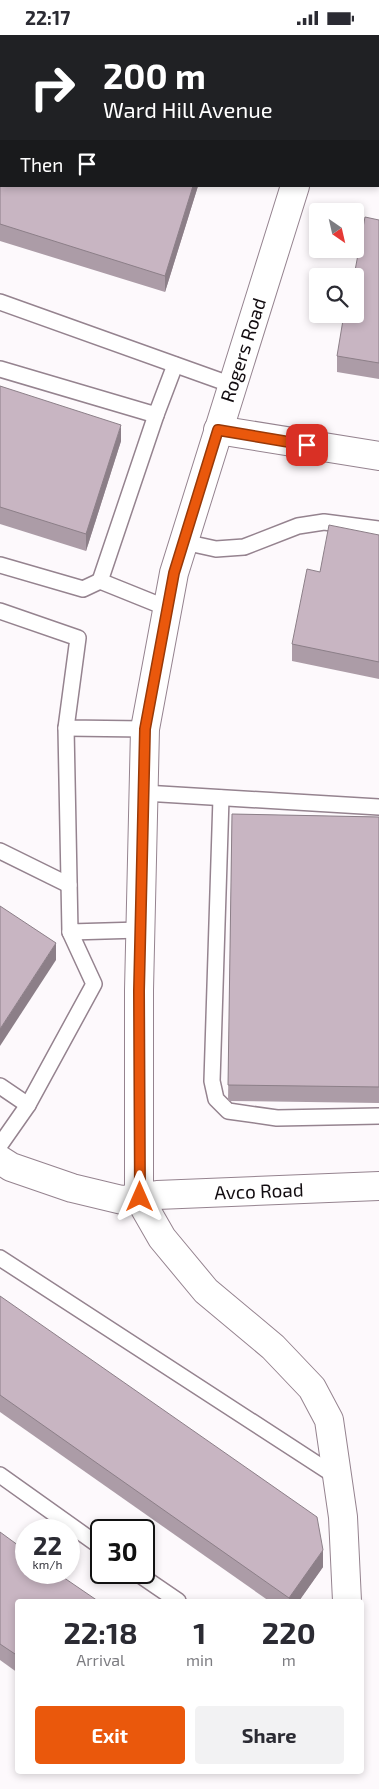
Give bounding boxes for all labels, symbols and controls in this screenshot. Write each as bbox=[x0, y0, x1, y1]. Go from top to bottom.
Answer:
text: 22:17 bbox=[25, 6, 70, 29]
text: 200 m bbox=[103, 54, 206, 96]
icon: right bbox=[20, 55, 85, 120]
text: Ward Hill Avenue bbox=[103, 96, 273, 122]
icon: arrive bbox=[73, 150, 101, 178]
text: Then bbox=[20, 153, 63, 176]
north arrow bbox=[309, 203, 364, 257]
map controls bbox=[309, 203, 364, 323]
button: search bbox=[309, 268, 364, 323]
street label: Rogers Road bbox=[215, 295, 270, 405]
pin bbox=[286, 424, 328, 466]
icon: arrive bbox=[293, 431, 321, 459]
position arrow bbox=[113, 1170, 165, 1222]
street label: Avco Road bbox=[214, 1177, 304, 1204]
speed limit sign: 30 bbox=[90, 1519, 155, 1584]
text: 22 bbox=[33, 1530, 62, 1560]
text: km/h bbox=[33, 1557, 62, 1571]
text: 22:18 bbox=[63, 1614, 138, 1650]
text: 1 bbox=[193, 1614, 206, 1650]
text: 220 bbox=[262, 1614, 316, 1650]
text: Arrival bbox=[76, 1650, 125, 1669]
text: min bbox=[186, 1650, 213, 1669]
text: m bbox=[282, 1650, 296, 1669]
button: Exit bbox=[35, 1706, 185, 1764]
button: Share bbox=[195, 1706, 344, 1764]

